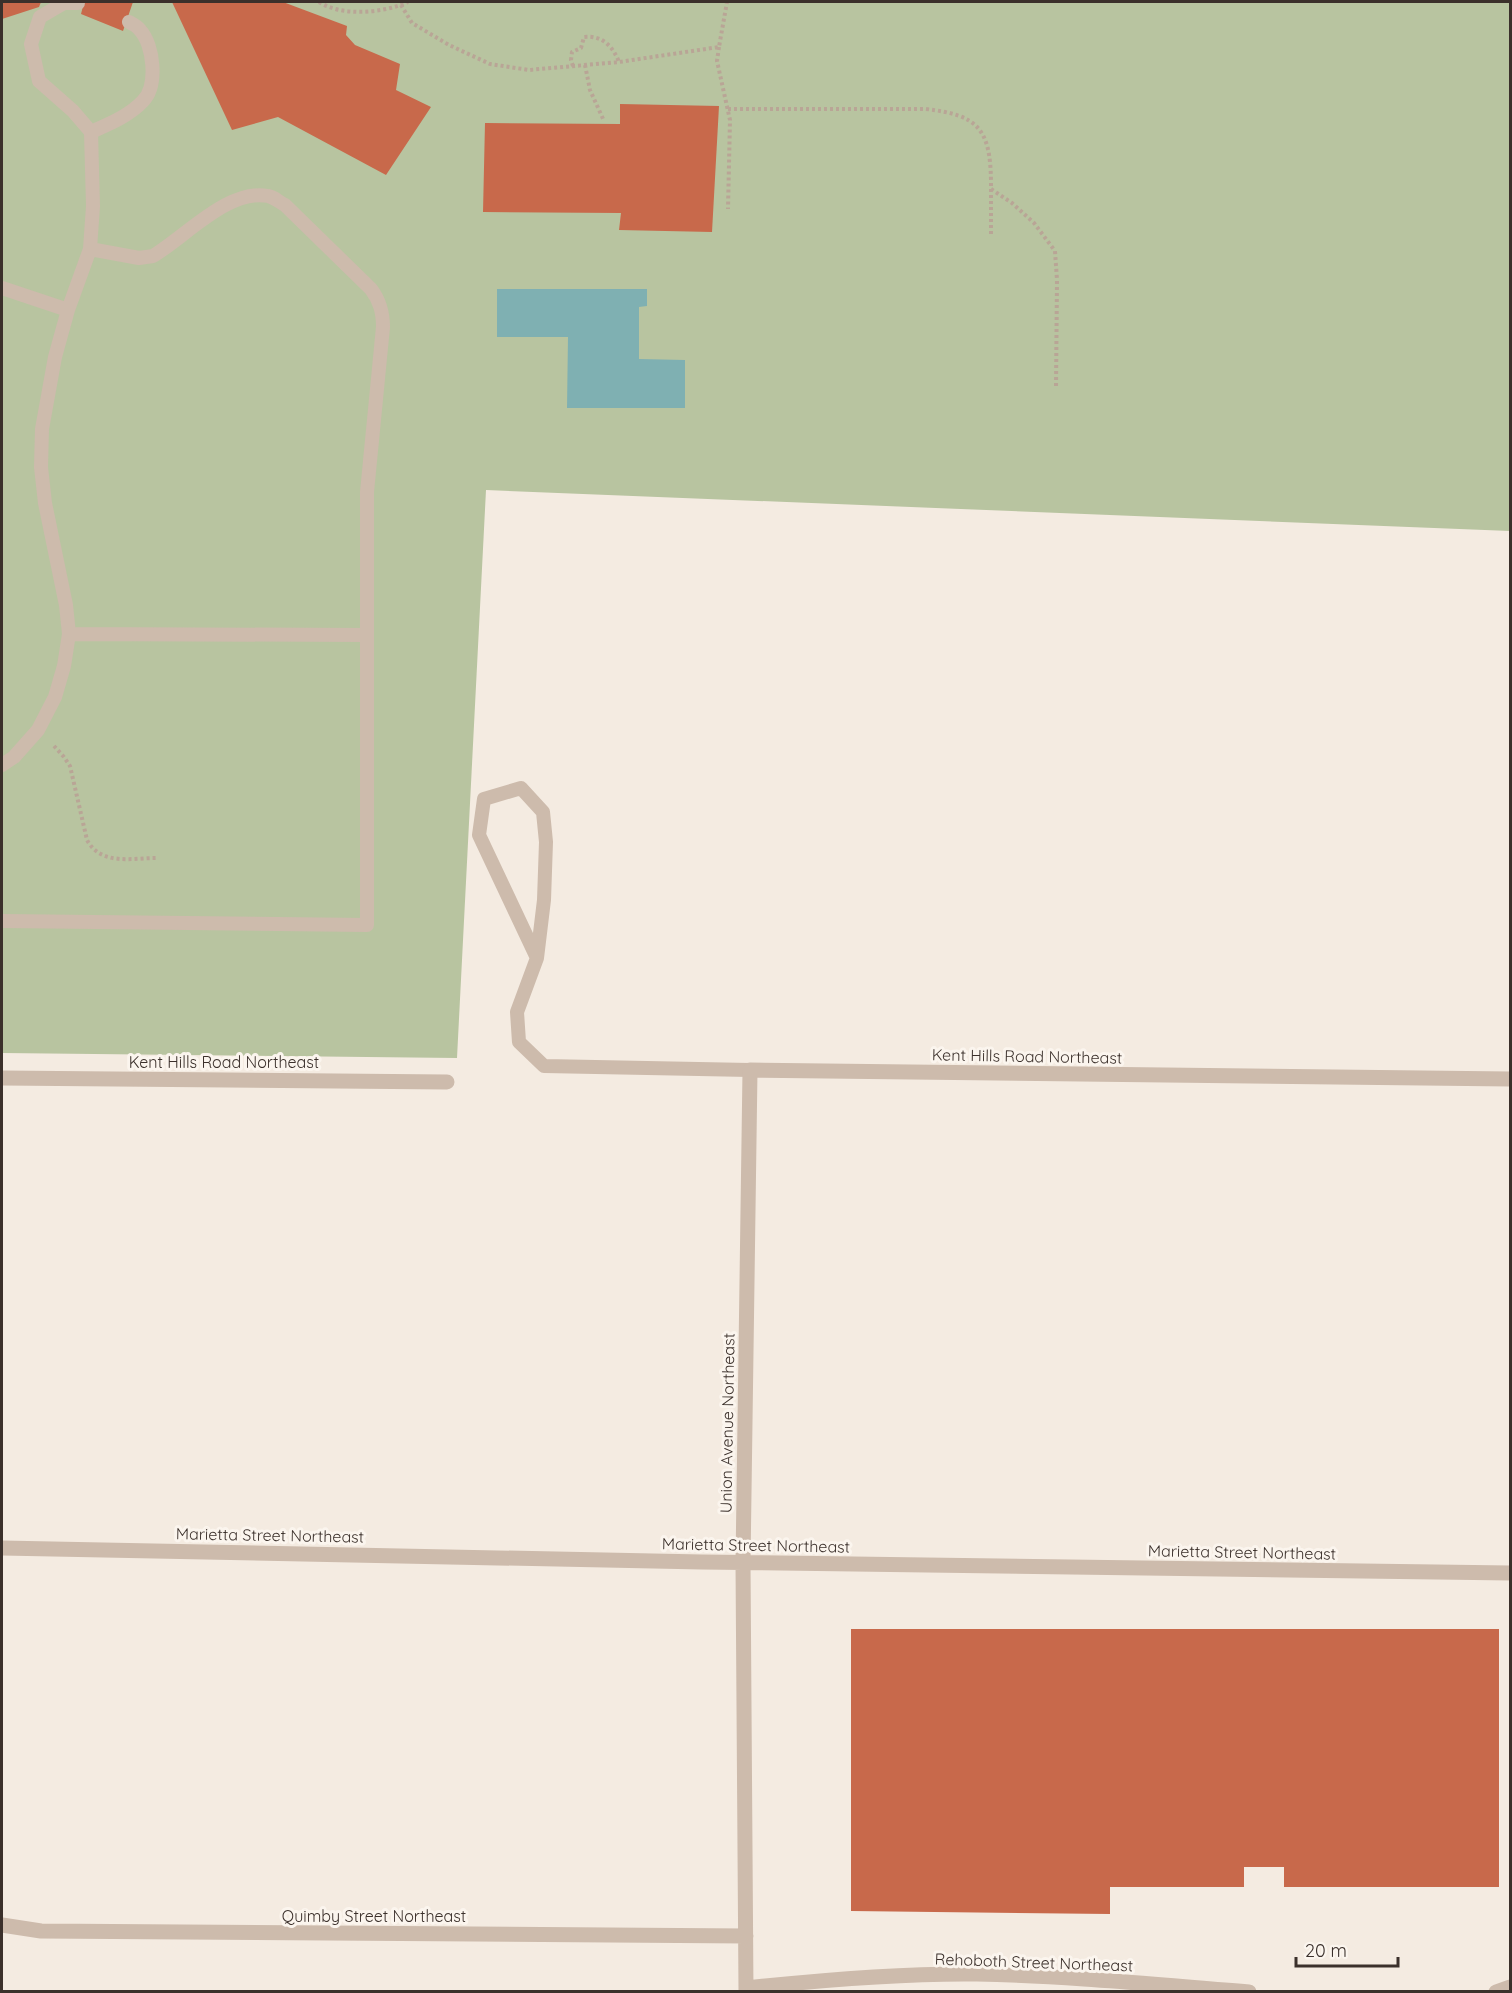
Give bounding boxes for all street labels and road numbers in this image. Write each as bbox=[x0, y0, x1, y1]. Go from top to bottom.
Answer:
street label: Kent Hills Road Northeast bbox=[932, 1044, 1122, 1068]
street label: Kent Hills Road Northeast bbox=[129, 1052, 319, 1072]
street label: Union Avenue Northeast bbox=[715, 1333, 739, 1513]
street label: Marietta Street Northeast bbox=[176, 1523, 364, 1547]
street label: Marietta Street Northeast bbox=[662, 1533, 850, 1557]
street label: Marietta Street Northeast bbox=[1148, 1540, 1336, 1564]
street label: Quimby Street Northeast bbox=[282, 1906, 466, 1926]
street label: Rehoboth Street Northeast bbox=[934, 1949, 1134, 1975]

